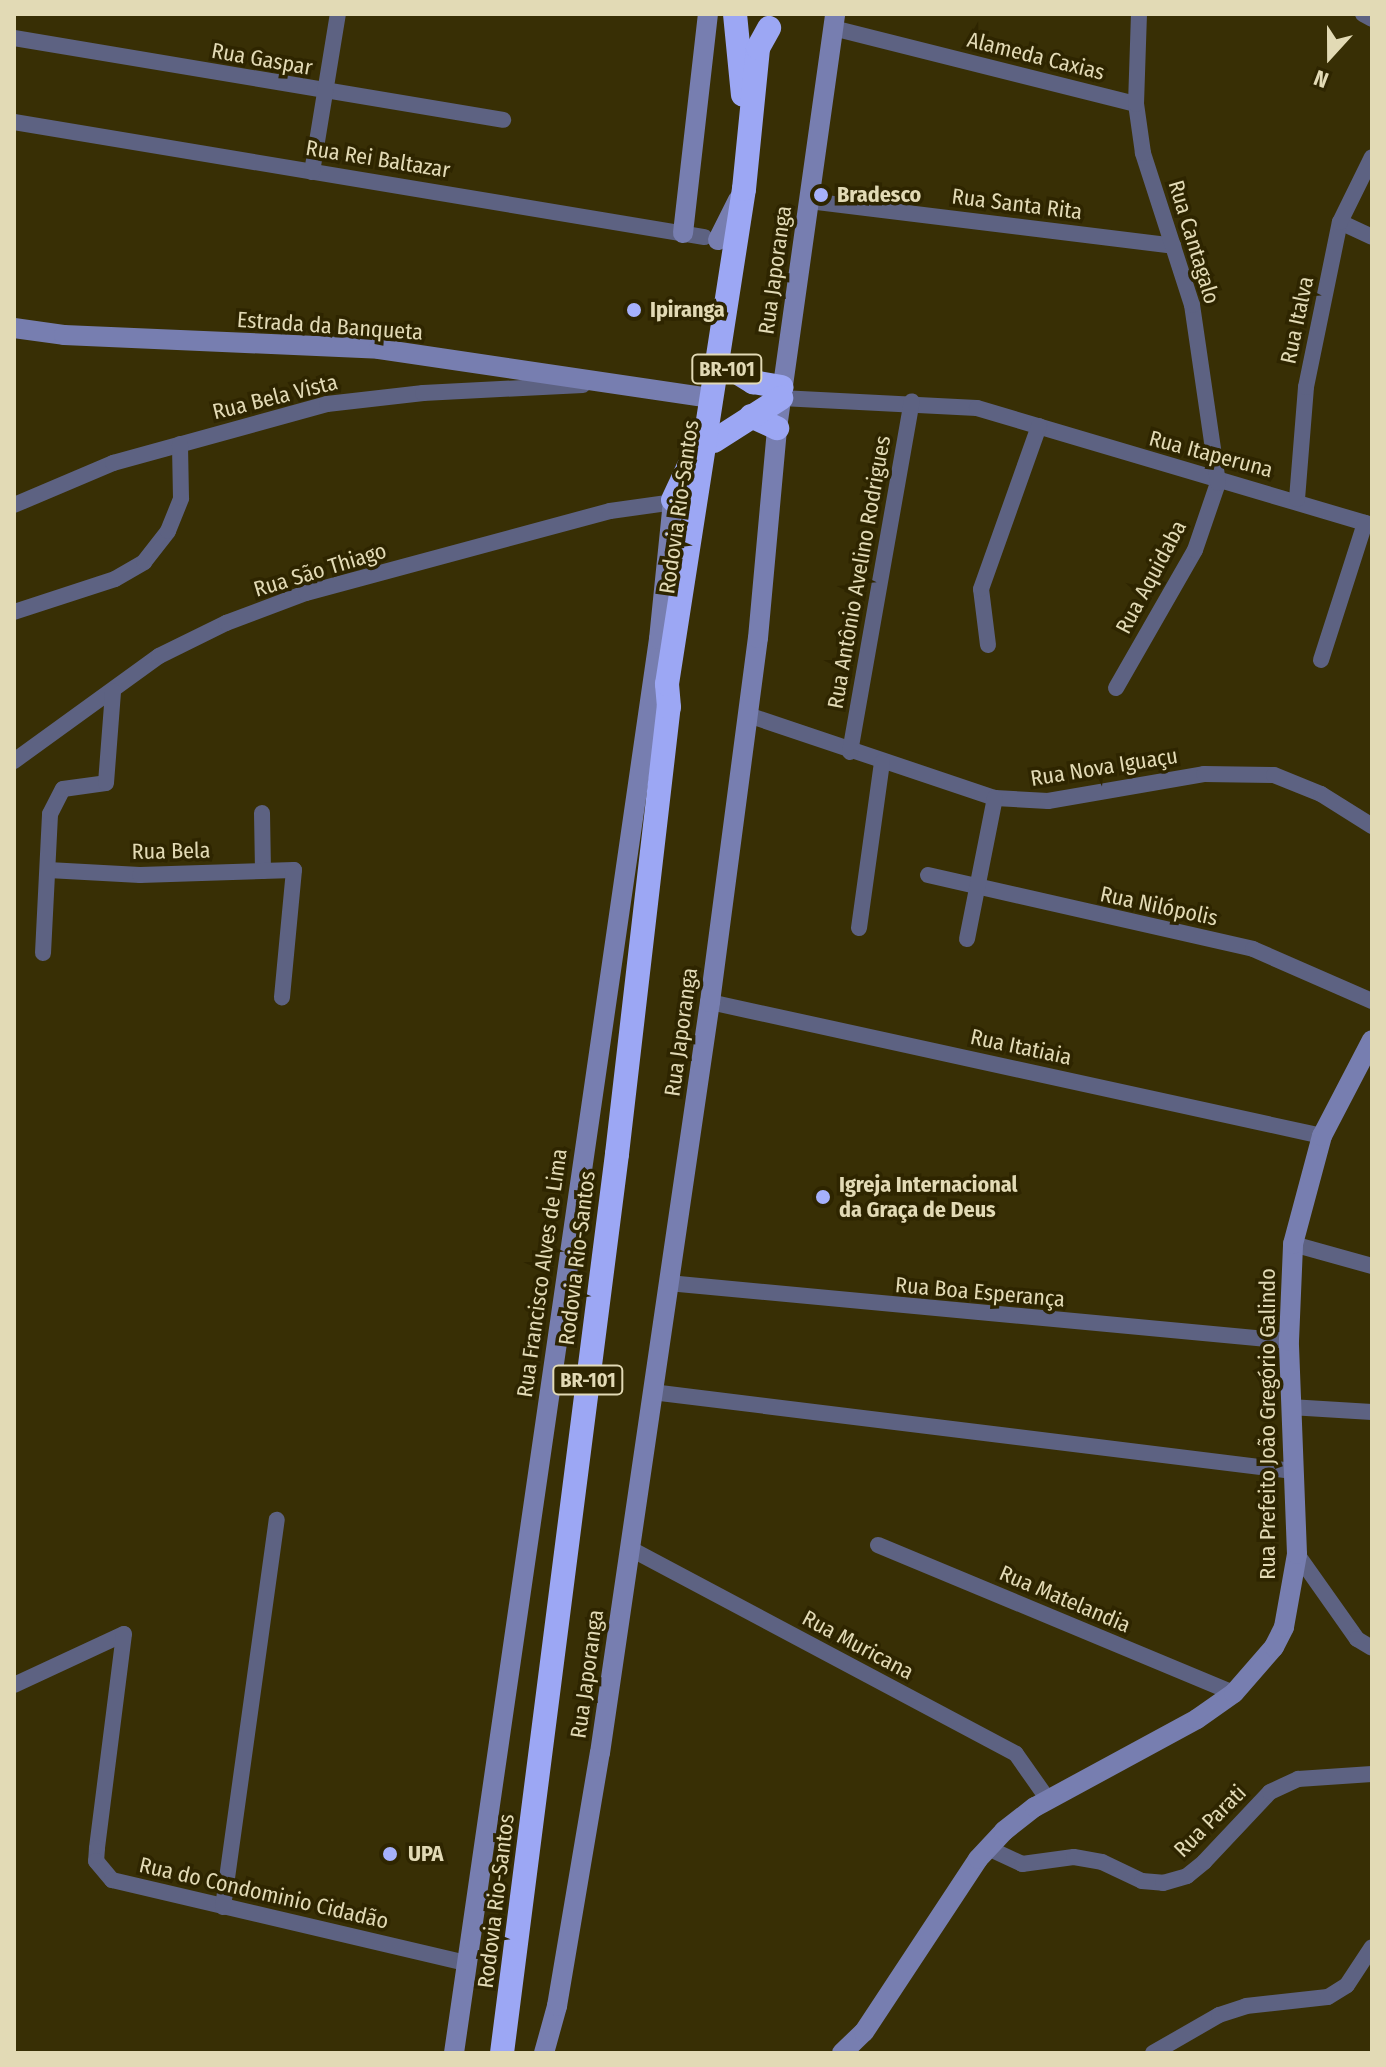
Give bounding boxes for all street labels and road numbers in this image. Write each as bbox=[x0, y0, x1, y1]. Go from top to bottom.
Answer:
street label: Alameda Caxias bbox=[965, 26, 1107, 86]
street label: Rua Gaspar bbox=[209, 37, 315, 81]
street label: Rua Rei Baltazar bbox=[304, 135, 452, 183]
street label: Rua Cantagalo bbox=[1163, 177, 1225, 307]
street label: Rua Santa Rita bbox=[950, 183, 1084, 225]
street label: Rua Japoranga bbox=[753, 204, 797, 336]
street label: Rua Italva bbox=[1275, 274, 1319, 366]
street label: Estrada da Banqueta bbox=[236, 306, 424, 346]
road number: BR-101 bbox=[691, 353, 763, 385]
street label: Rua Bela Vista bbox=[210, 369, 340, 425]
street label: Rodovia Rio-Santos bbox=[654, 418, 704, 596]
street label: Rua Itaperuna bbox=[1146, 425, 1276, 483]
street label: Rua Antônio Avelino Rodrigues bbox=[822, 433, 896, 711]
street label: Rua Aquidaba bbox=[1110, 516, 1192, 638]
street label: Rua São Thiago bbox=[250, 537, 390, 603]
street label: Rua Nova Iguaçu bbox=[1029, 742, 1179, 792]
street label: Rua Bela bbox=[131, 837, 211, 865]
street label: Rua Nilópolis bbox=[1098, 881, 1220, 931]
street label: Rua Japoranga bbox=[659, 966, 703, 1098]
street label: Rua Itatiaia bbox=[968, 1023, 1074, 1071]
street label: Rua Francisco Alves de Lima bbox=[511, 1147, 573, 1399]
street label: Rodovia Rio-Santos bbox=[553, 1169, 601, 1347]
street label: Rua Prefeito João Gregório Galindo bbox=[1255, 1268, 1281, 1580]
street label: Rua Boa Esperança bbox=[894, 1271, 1066, 1313]
road number: BR-101 bbox=[552, 1364, 624, 1396]
street label: Rua Matelandia bbox=[996, 1560, 1134, 1638]
street label: Rua Muricana bbox=[798, 1605, 918, 1685]
street label: Rua Japoranga bbox=[565, 1608, 609, 1740]
street label: Rua Parati bbox=[1168, 1779, 1252, 1863]
street label: Rodovia Rio-Santos bbox=[472, 1812, 520, 1990]
street label: Rua do Condominio Cidadão bbox=[137, 1851, 391, 1935]

